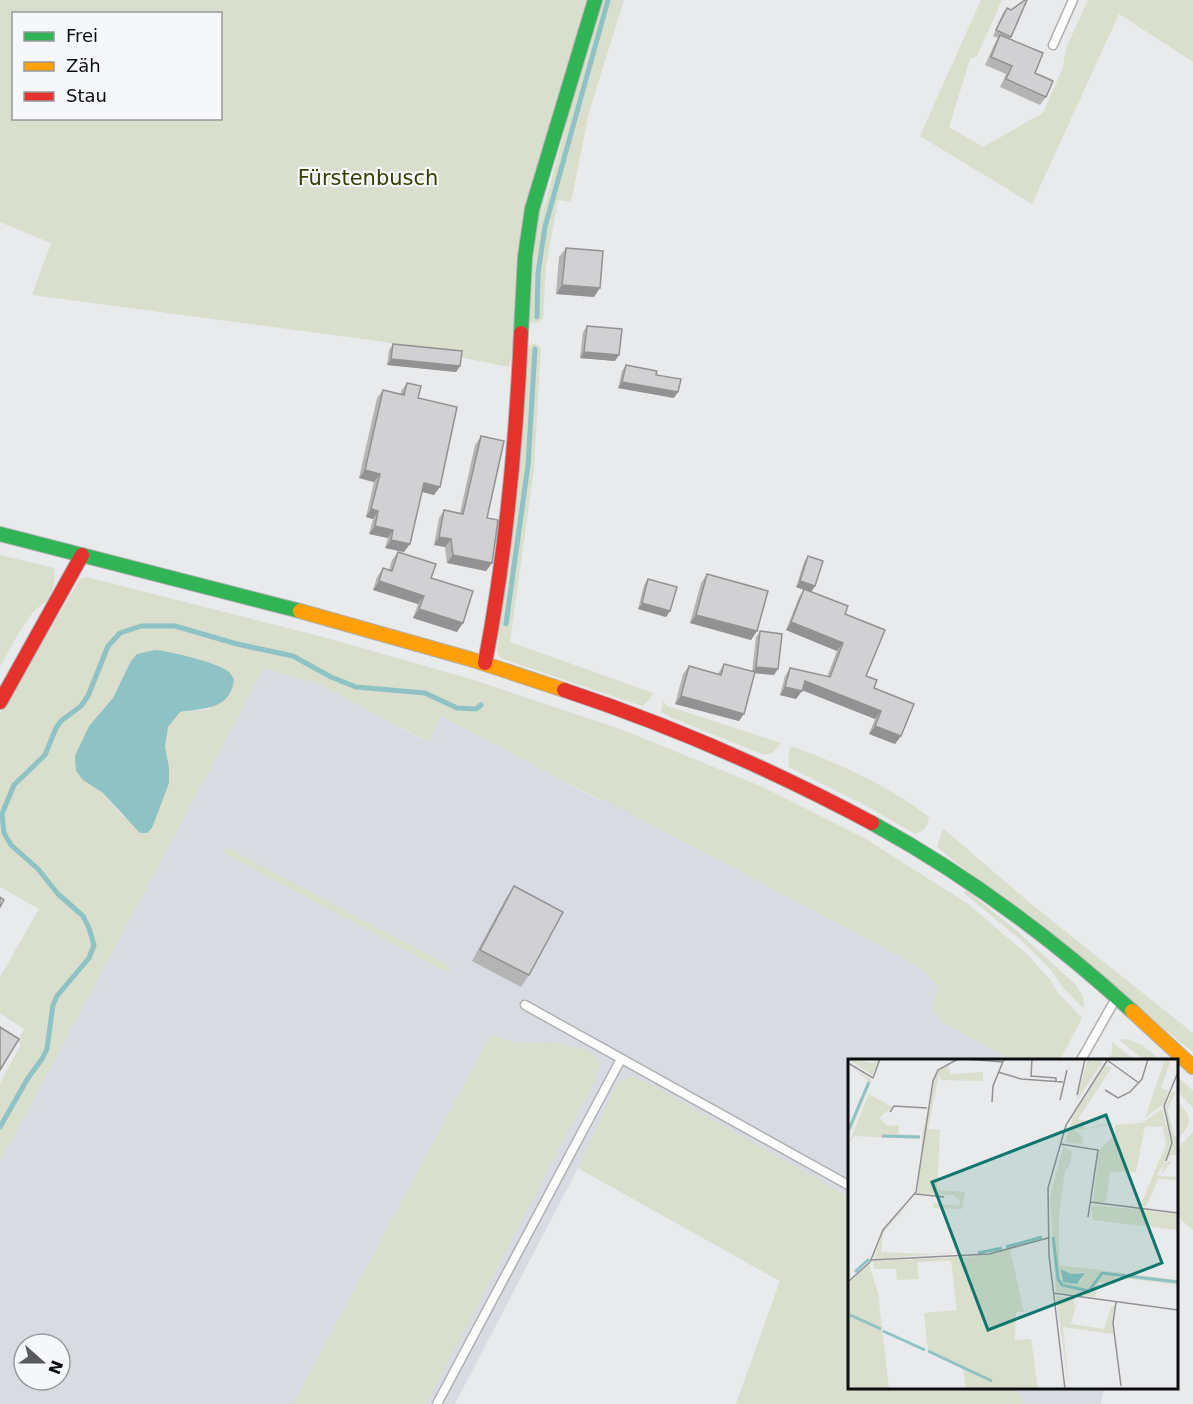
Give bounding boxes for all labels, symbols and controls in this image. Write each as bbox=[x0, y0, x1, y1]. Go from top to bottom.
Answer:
legend bbox=[12, 12, 222, 120]
text: Frei bbox=[66, 25, 98, 46]
text: Zäh bbox=[66, 55, 101, 76]
text: Stau bbox=[66, 85, 107, 106]
park label: Fürstenbusch bbox=[298, 166, 438, 190]
inset map bbox=[848, 1059, 1178, 1389]
north arrow bbox=[12, 1332, 72, 1392]
text: N bbox=[44, 1358, 67, 1377]

